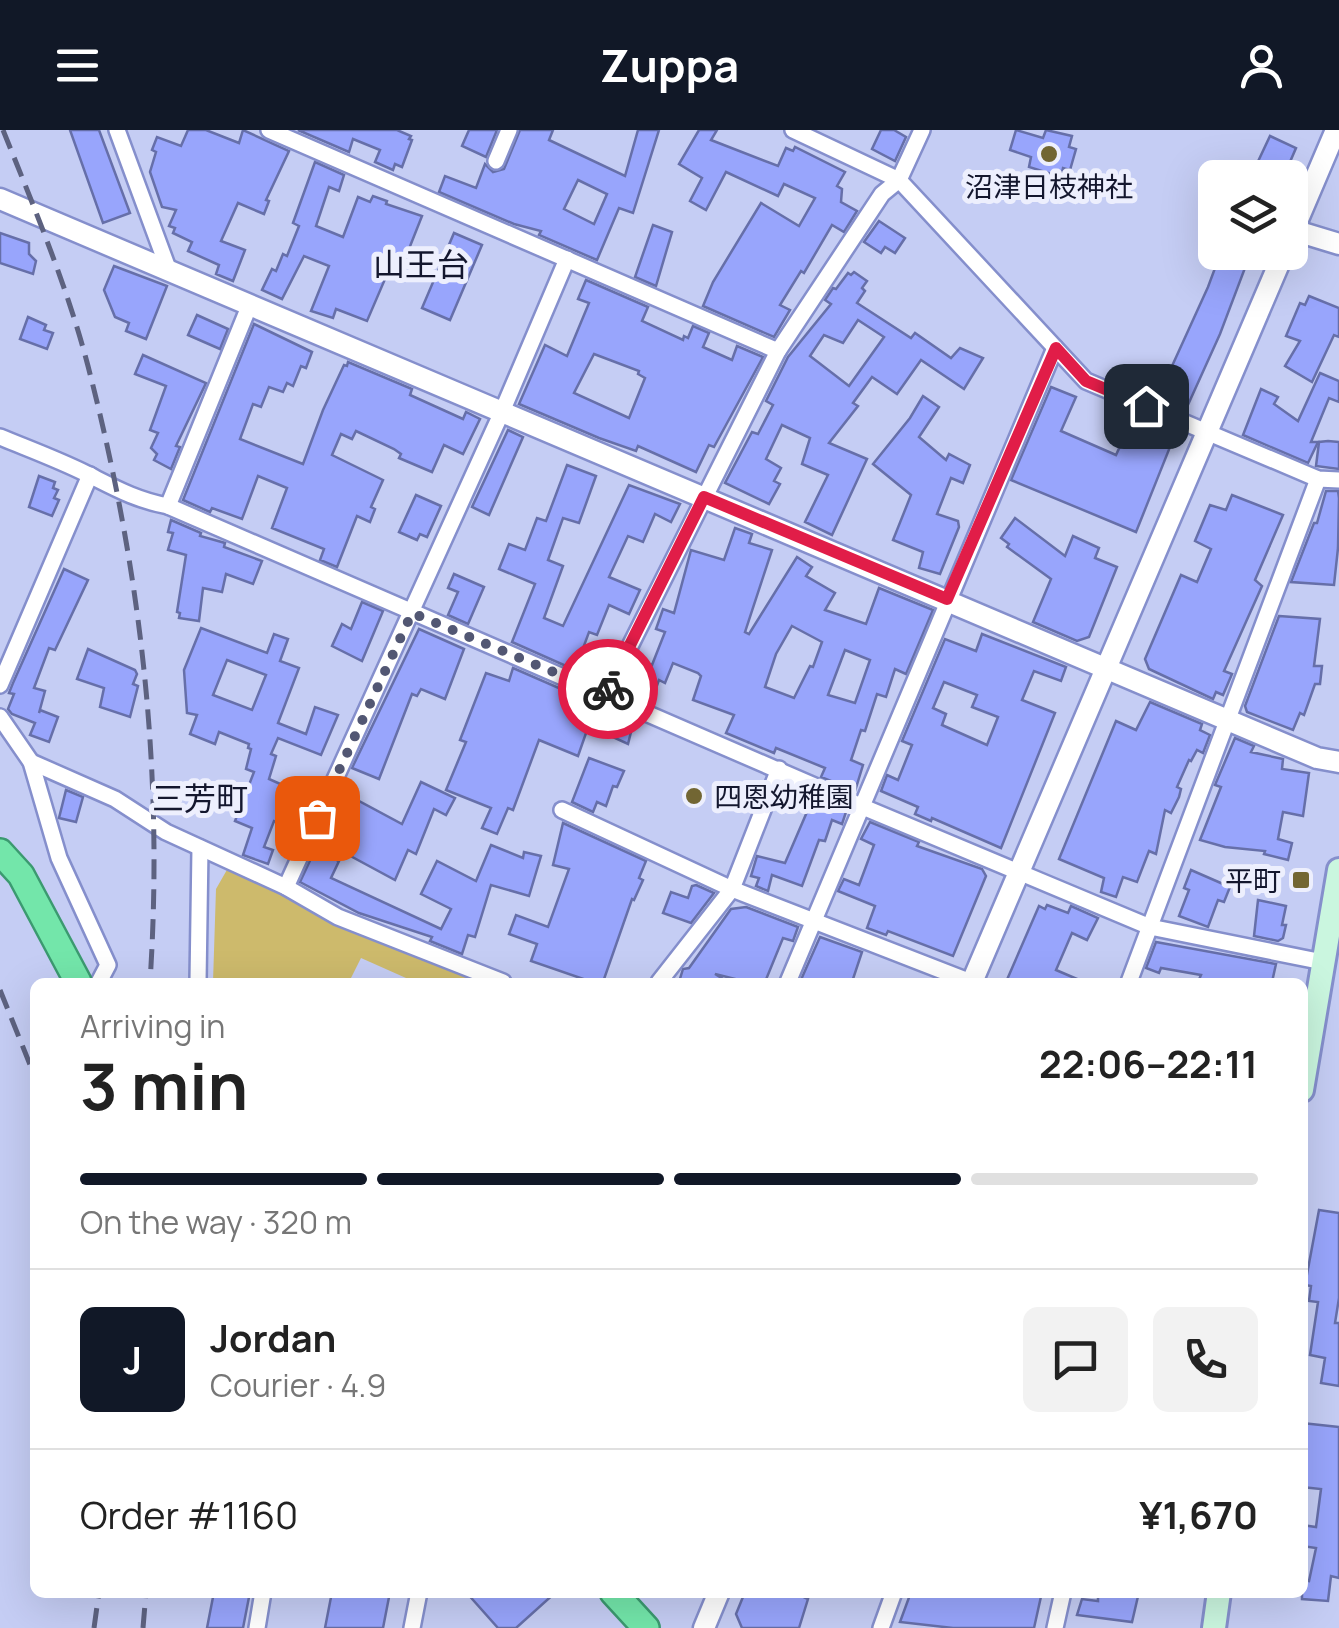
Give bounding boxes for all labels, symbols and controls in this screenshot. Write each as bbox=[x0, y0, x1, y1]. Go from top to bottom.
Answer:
text: Zuppa bbox=[600, 34, 739, 96]
icon: menu bbox=[50, 38, 105, 93]
icon: person bbox=[1234, 38, 1289, 93]
marker: 沼津日枝神社 bbox=[1038, 143, 1060, 165]
map controls bbox=[1198, 160, 1308, 270]
button: layers bbox=[1198, 160, 1308, 270]
place label: 沼津日枝神社 bbox=[965, 167, 1133, 205]
district label: 山王台 bbox=[373, 242, 469, 286]
pin bbox=[1104, 364, 1189, 449]
icon: home bbox=[1119, 379, 1174, 434]
courier bbox=[558, 639, 658, 739]
icon: bike bbox=[581, 662, 636, 717]
district label: 三芳町 bbox=[152, 776, 248, 820]
pin bbox=[275, 776, 360, 861]
place label: 四恩幼稚園 bbox=[714, 777, 854, 815]
marker: 四恩幼稚園 bbox=[683, 785, 705, 807]
icon: bag bbox=[290, 791, 345, 846]
place label: 平町 bbox=[1225, 861, 1281, 899]
marker: 平町 bbox=[1290, 869, 1312, 891]
text: Arriving in bbox=[80, 1004, 225, 1048]
text: 22:06–22:11 bbox=[1039, 1037, 1258, 1089]
text: 3 min bbox=[80, 1041, 248, 1130]
text: On the way · 320 m bbox=[80, 1200, 352, 1244]
button: chat bbox=[1023, 1307, 1128, 1412]
button: phone bbox=[1153, 1307, 1258, 1412]
text: Jordan bbox=[210, 1311, 336, 1363]
text: J bbox=[123, 1333, 142, 1385]
text: Courier · 4.9 bbox=[210, 1363, 386, 1407]
text: Order #1160 bbox=[80, 1488, 298, 1540]
text: ¥1,670 bbox=[1139, 1488, 1258, 1540]

